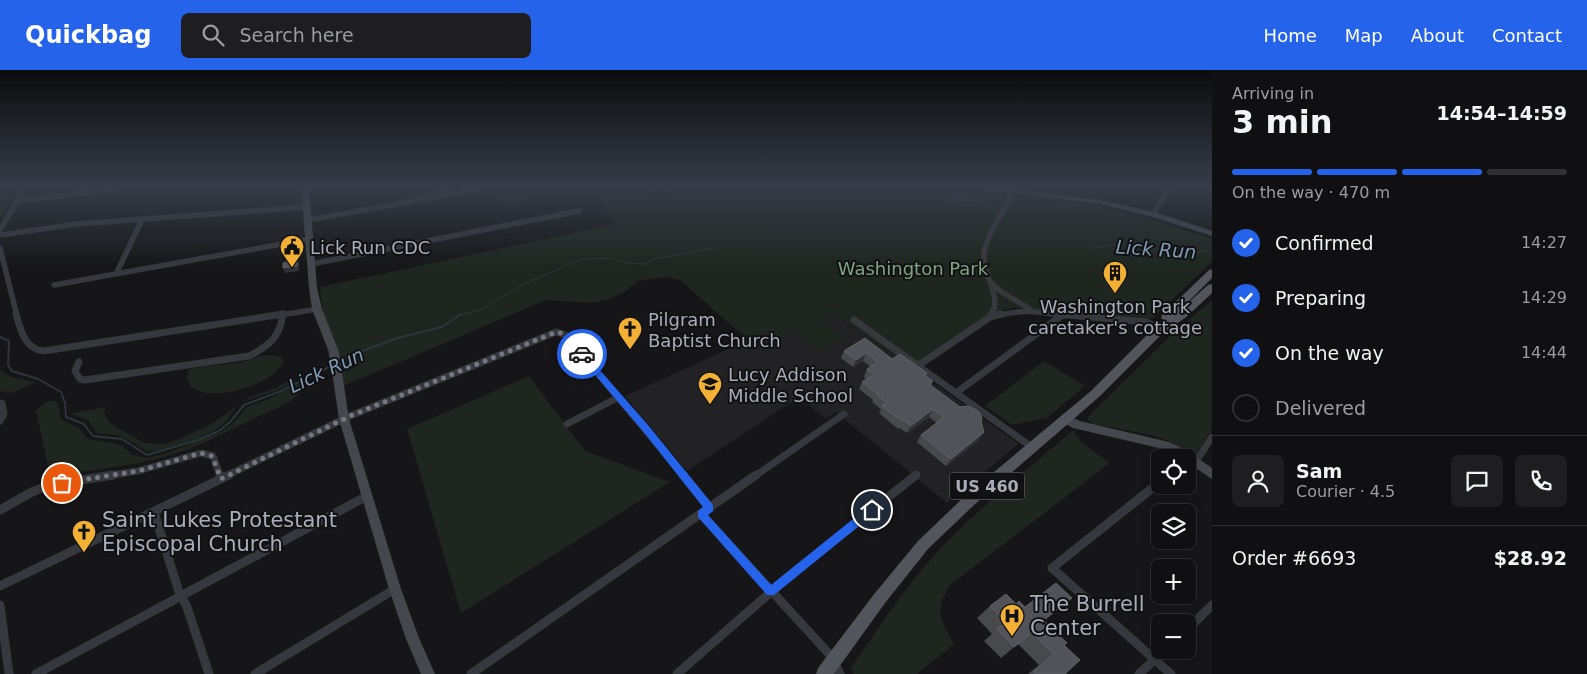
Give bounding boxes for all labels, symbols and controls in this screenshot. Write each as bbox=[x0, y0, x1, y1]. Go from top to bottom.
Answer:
search box bbox=[181, 13, 531, 58]
text: Quickbag bbox=[25, 21, 151, 49]
icon: search bbox=[199, 21, 227, 49]
text: Search here bbox=[239, 24, 354, 46]
text: Home bbox=[1264, 25, 1317, 46]
text: Map bbox=[1345, 25, 1383, 46]
text: About bbox=[1411, 25, 1464, 46]
text: Contact bbox=[1492, 25, 1562, 46]
text: Arriving in bbox=[1232, 84, 1314, 103]
text: 14:54–14:59 bbox=[1437, 102, 1567, 124]
text: 3 min bbox=[1232, 103, 1333, 141]
text: On the way · 470 m bbox=[1232, 183, 1390, 202]
icon: check bbox=[1232, 229, 1260, 257]
text: Confirmed bbox=[1275, 232, 1374, 254]
text: 14:27 bbox=[1521, 233, 1567, 252]
public building icon: Lick Run CDC bbox=[279, 234, 305, 268]
water label: Lick Run bbox=[1115, 235, 1197, 263]
place label: Lick Run CDC bbox=[310, 237, 430, 258]
park label: Washington Park bbox=[838, 258, 989, 279]
building icon: Washington Park caretaker's cottage bbox=[1102, 260, 1128, 294]
icon: check bbox=[1232, 284, 1260, 312]
text: Preparing bbox=[1275, 287, 1366, 309]
text: 14:29 bbox=[1521, 288, 1567, 307]
place label: Washington Park caretaker's cottage bbox=[1028, 296, 1202, 338]
place label: Pilgram Baptist Church bbox=[648, 309, 781, 351]
church icon: Pilgram Baptist Church bbox=[617, 316, 643, 350]
courier bbox=[557, 329, 607, 379]
icon: check bbox=[1232, 339, 1260, 367]
icon: car bbox=[568, 340, 596, 368]
text: On the way bbox=[1275, 342, 1384, 364]
water label: Lick Run bbox=[285, 343, 367, 397]
text: 14:44 bbox=[1521, 343, 1567, 362]
place label: Lucy Addison Middle School bbox=[728, 364, 853, 406]
school or university icon: Lucy Addison Middle School bbox=[697, 371, 723, 405]
text: Delivered bbox=[1275, 397, 1366, 419]
map controls bbox=[1151, 449, 1196, 659]
button: locate bbox=[1151, 449, 1196, 494]
button: person bbox=[1232, 455, 1284, 507]
button: chat bbox=[1451, 455, 1503, 507]
button: phone bbox=[1515, 455, 1567, 507]
text: Sam bbox=[1296, 460, 1342, 482]
pin bbox=[41, 462, 83, 504]
icon: bag bbox=[48, 469, 76, 497]
road number: US 460 bbox=[950, 472, 1024, 500]
text: Courier · 4.5 bbox=[1296, 482, 1395, 501]
pin bbox=[851, 489, 893, 531]
icon: home bbox=[858, 496, 886, 524]
button: layers bbox=[1151, 504, 1196, 549]
place label: Saint Lukes Protestant Episcopal Church bbox=[102, 508, 337, 556]
church icon: Saint Lukes Protestant Episcopal Church bbox=[71, 519, 97, 553]
text: Order #6693 bbox=[1232, 547, 1356, 569]
text: $28.92 bbox=[1494, 547, 1567, 569]
button: + bbox=[1151, 559, 1196, 604]
place label: The Burrell Center bbox=[1029, 592, 1144, 640]
hospital icon: The Burrell Center bbox=[999, 603, 1025, 637]
button: − bbox=[1151, 614, 1196, 659]

